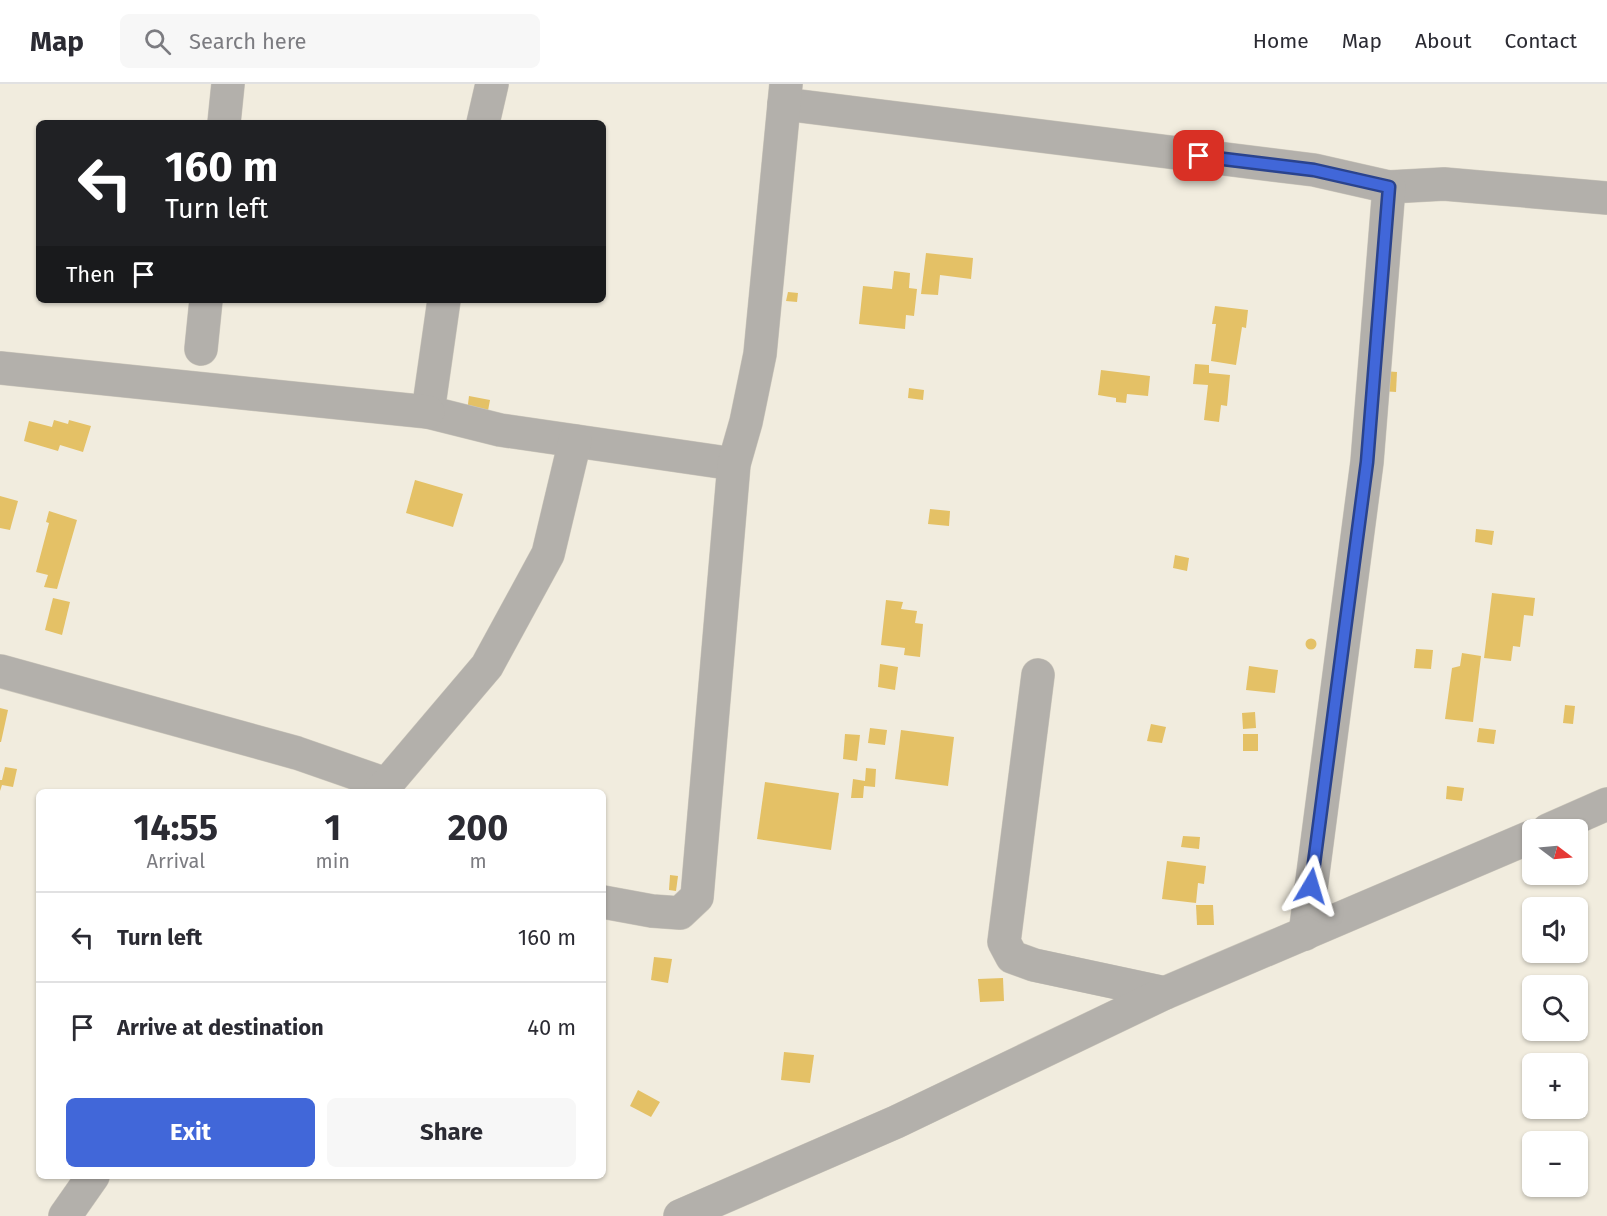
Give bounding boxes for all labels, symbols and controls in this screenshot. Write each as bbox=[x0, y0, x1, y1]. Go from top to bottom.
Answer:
search box bbox=[120, 14, 540, 68]
text: Map bbox=[30, 25, 84, 58]
icon: search bbox=[141, 25, 174, 58]
text: Search here bbox=[189, 28, 307, 55]
text: Home bbox=[1253, 28, 1309, 54]
text: Map bbox=[1342, 28, 1382, 54]
text: About bbox=[1415, 28, 1472, 54]
text: Contact bbox=[1505, 28, 1577, 54]
pin bbox=[1173, 130, 1224, 181]
icon: arrive bbox=[1182, 139, 1215, 172]
text: 160 m bbox=[165, 142, 278, 192]
icon: left bbox=[66, 144, 144, 222]
text: Turn left bbox=[165, 193, 268, 225]
icon: arrive bbox=[127, 258, 160, 291]
text: Then bbox=[66, 261, 115, 288]
text: 14:55 bbox=[134, 806, 218, 850]
text: 1 bbox=[324, 806, 341, 850]
text: 200 bbox=[448, 806, 508, 850]
north arrow bbox=[1522, 819, 1588, 885]
map controls bbox=[1522, 819, 1588, 1197]
text: Arrival bbox=[146, 849, 205, 873]
text: min bbox=[316, 849, 350, 873]
text: m bbox=[469, 849, 487, 873]
position arrow bbox=[1279, 854, 1343, 918]
button: sound bbox=[1522, 897, 1588, 963]
icon: left bbox=[66, 921, 99, 954]
text: Turn left bbox=[117, 924, 202, 951]
text: 160 m bbox=[518, 924, 576, 951]
button: search bbox=[1522, 975, 1588, 1041]
icon: arrive bbox=[66, 1011, 99, 1044]
text: Arrive at destination bbox=[117, 1014, 324, 1041]
text: 40 m bbox=[527, 1014, 576, 1041]
button: + bbox=[1522, 1053, 1588, 1119]
button: Exit bbox=[66, 1098, 315, 1167]
button: Share bbox=[327, 1098, 576, 1167]
button: − bbox=[1522, 1131, 1588, 1197]

